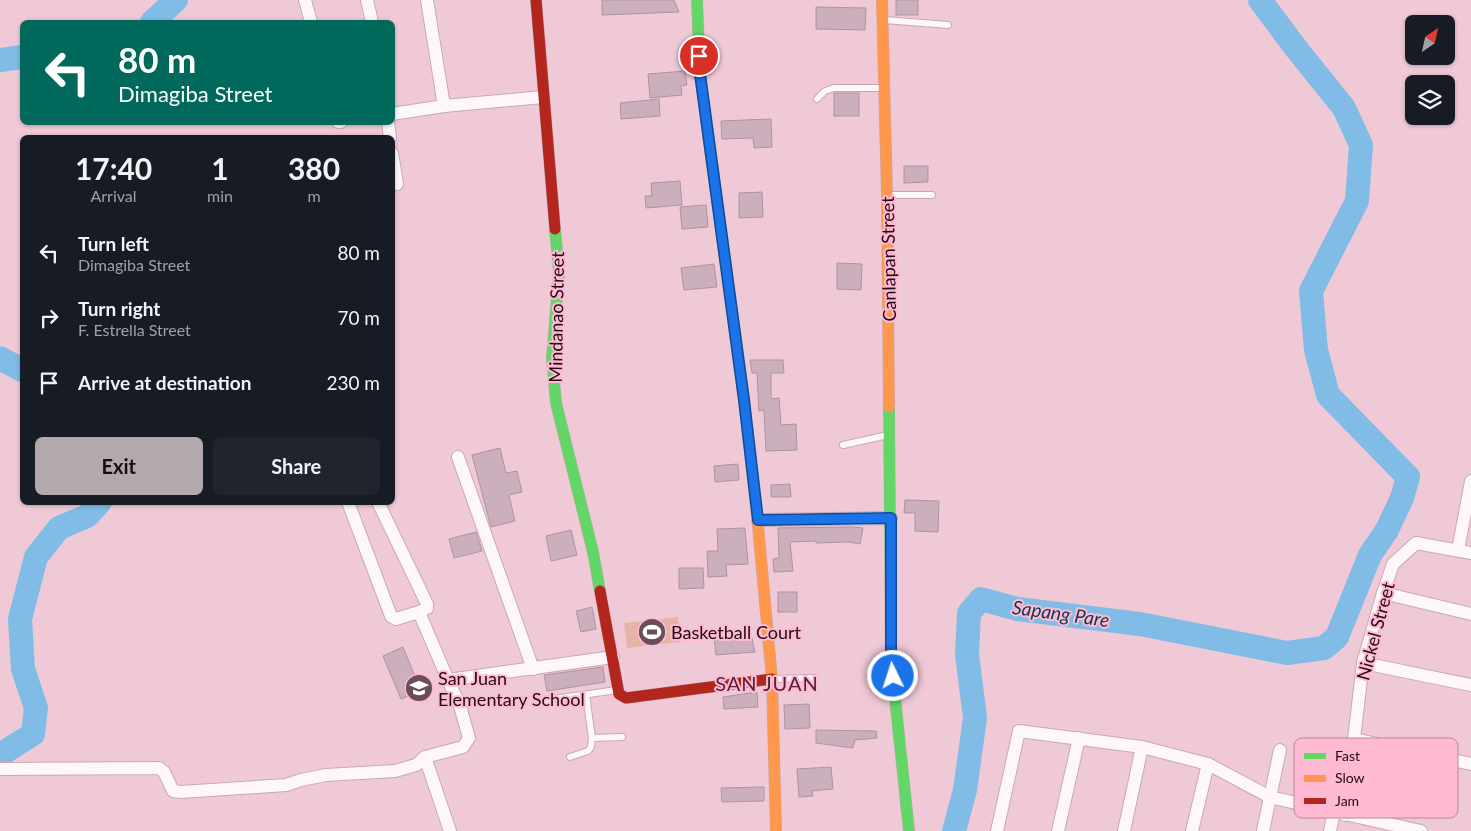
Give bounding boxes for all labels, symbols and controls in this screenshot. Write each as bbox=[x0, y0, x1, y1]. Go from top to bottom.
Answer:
north arrow bbox=[1405, 15, 1455, 65]
map controls bbox=[1405, 15, 1455, 125]
pin bbox=[678, 35, 720, 77]
text: 80 m bbox=[118, 38, 196, 80]
icon: left bbox=[35, 40, 100, 105]
icon: arrive bbox=[685, 42, 713, 70]
button: layers bbox=[1405, 75, 1455, 125]
text: Dimagiba Street bbox=[118, 80, 272, 107]
text: 17:40 bbox=[75, 150, 152, 186]
text: 1 bbox=[211, 150, 229, 186]
text: 380 bbox=[288, 150, 340, 186]
text: Arrival bbox=[90, 186, 137, 205]
text: min bbox=[207, 186, 233, 205]
text: m bbox=[307, 186, 321, 205]
street label: Canlapan Street bbox=[876, 196, 900, 322]
text: Turn left bbox=[78, 232, 149, 255]
icon: left bbox=[35, 239, 63, 267]
text: 80 m bbox=[337, 241, 380, 264]
street label: Mindanao Street bbox=[544, 251, 568, 383]
text: Dimagiba Street bbox=[78, 255, 190, 274]
text: Turn right bbox=[78, 297, 160, 320]
icon: right bbox=[35, 304, 63, 332]
text: 70 m bbox=[337, 306, 380, 329]
text: F. Estrella Street bbox=[78, 320, 191, 339]
icon: arrive bbox=[35, 369, 63, 397]
text: Arrive at destination bbox=[78, 371, 251, 394]
text: 230 m bbox=[326, 371, 380, 394]
button: Exit bbox=[35, 437, 203, 495]
button: Share bbox=[213, 437, 380, 495]
street label: Nickel Street bbox=[1351, 579, 1399, 683]
water label: Sapang Pare bbox=[1011, 595, 1111, 631]
sports icon: Basketball Court bbox=[637, 617, 667, 647]
place label: Basketball Court bbox=[671, 621, 802, 643]
position arrow bbox=[866, 649, 918, 701]
place label: San Juan Elementary School bbox=[438, 667, 585, 710]
district label: SAN JUAN bbox=[715, 671, 819, 695]
school or university icon: San Juan Elementary School bbox=[404, 673, 434, 703]
legend bbox=[1294, 738, 1458, 818]
text: Fast bbox=[1335, 747, 1360, 764]
text: Slow bbox=[1335, 769, 1365, 786]
text: Jam bbox=[1335, 792, 1359, 809]

